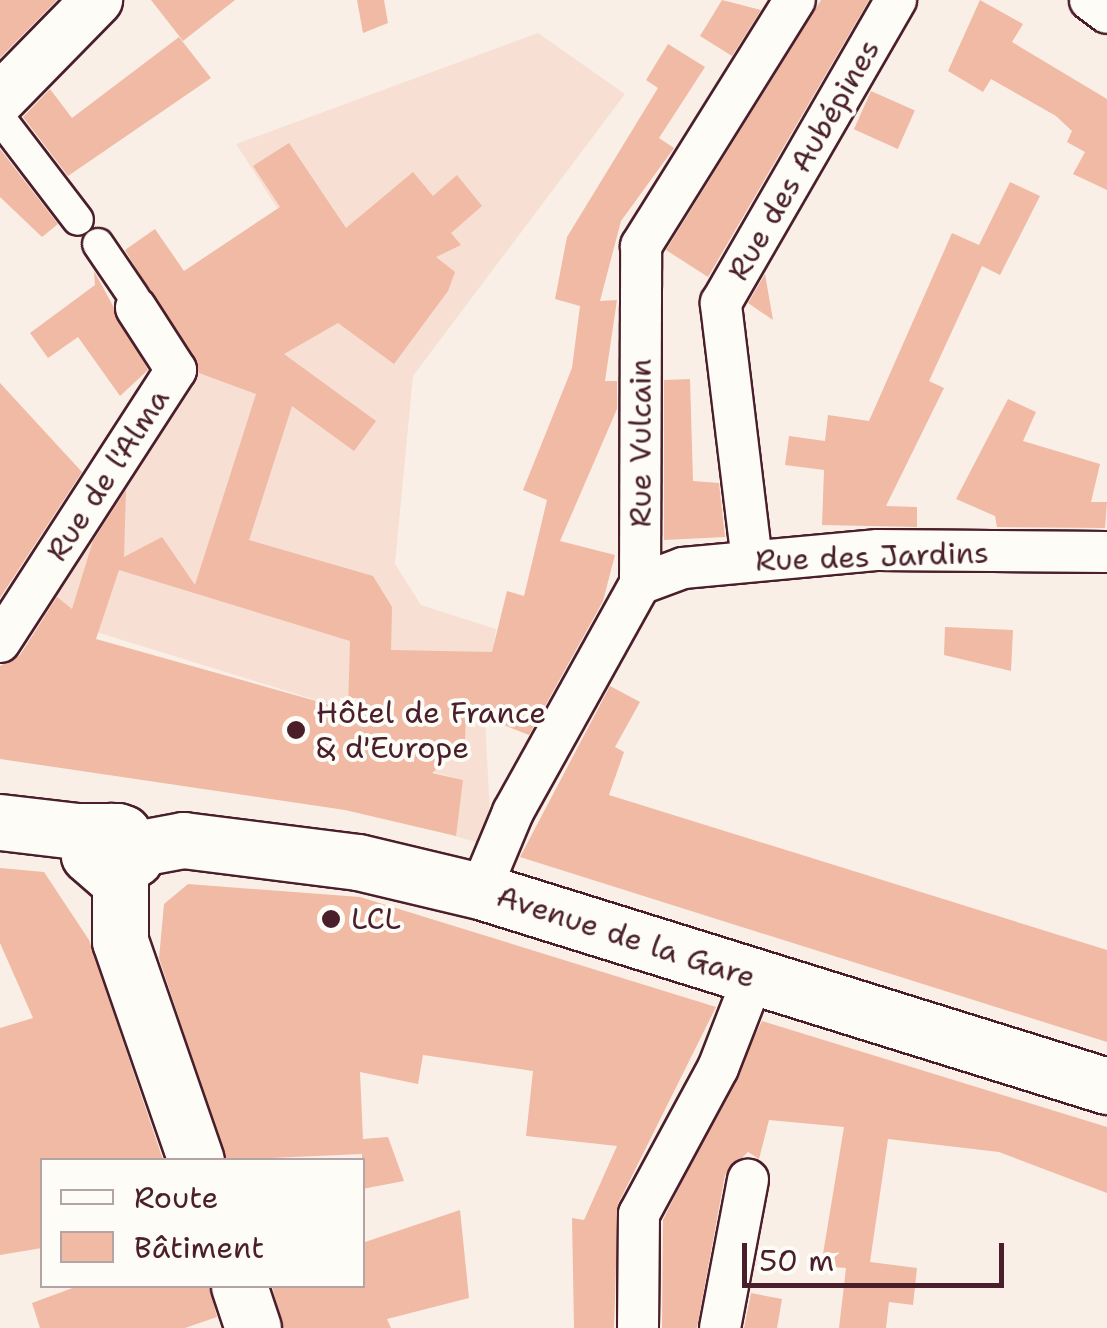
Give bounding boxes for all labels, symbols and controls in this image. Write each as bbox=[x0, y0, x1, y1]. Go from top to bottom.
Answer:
street label: Rue des Aubépines bbox=[720, 33, 888, 287]
street label: Rue Vulcain bbox=[623, 359, 659, 527]
street label: Rue de l'Alma bbox=[39, 382, 177, 568]
street label: Rue des Jardins bbox=[755, 535, 989, 579]
place label: Hôtel de France & d'Europe bbox=[316, 695, 546, 766]
marker: Hôtel de France & d'Europe bbox=[285, 719, 307, 741]
street label: Avenue de la Gare bbox=[492, 878, 760, 996]
place label: LCL bbox=[351, 901, 401, 937]
marker: LCL bbox=[320, 908, 342, 930]
legend bbox=[40, 1158, 365, 1288]
text: Route bbox=[134, 1177, 218, 1218]
scale bar bbox=[747, 1223, 1010, 1285]
text: Bâtiment bbox=[134, 1227, 264, 1268]
text: 50 m bbox=[759, 1240, 834, 1281]

